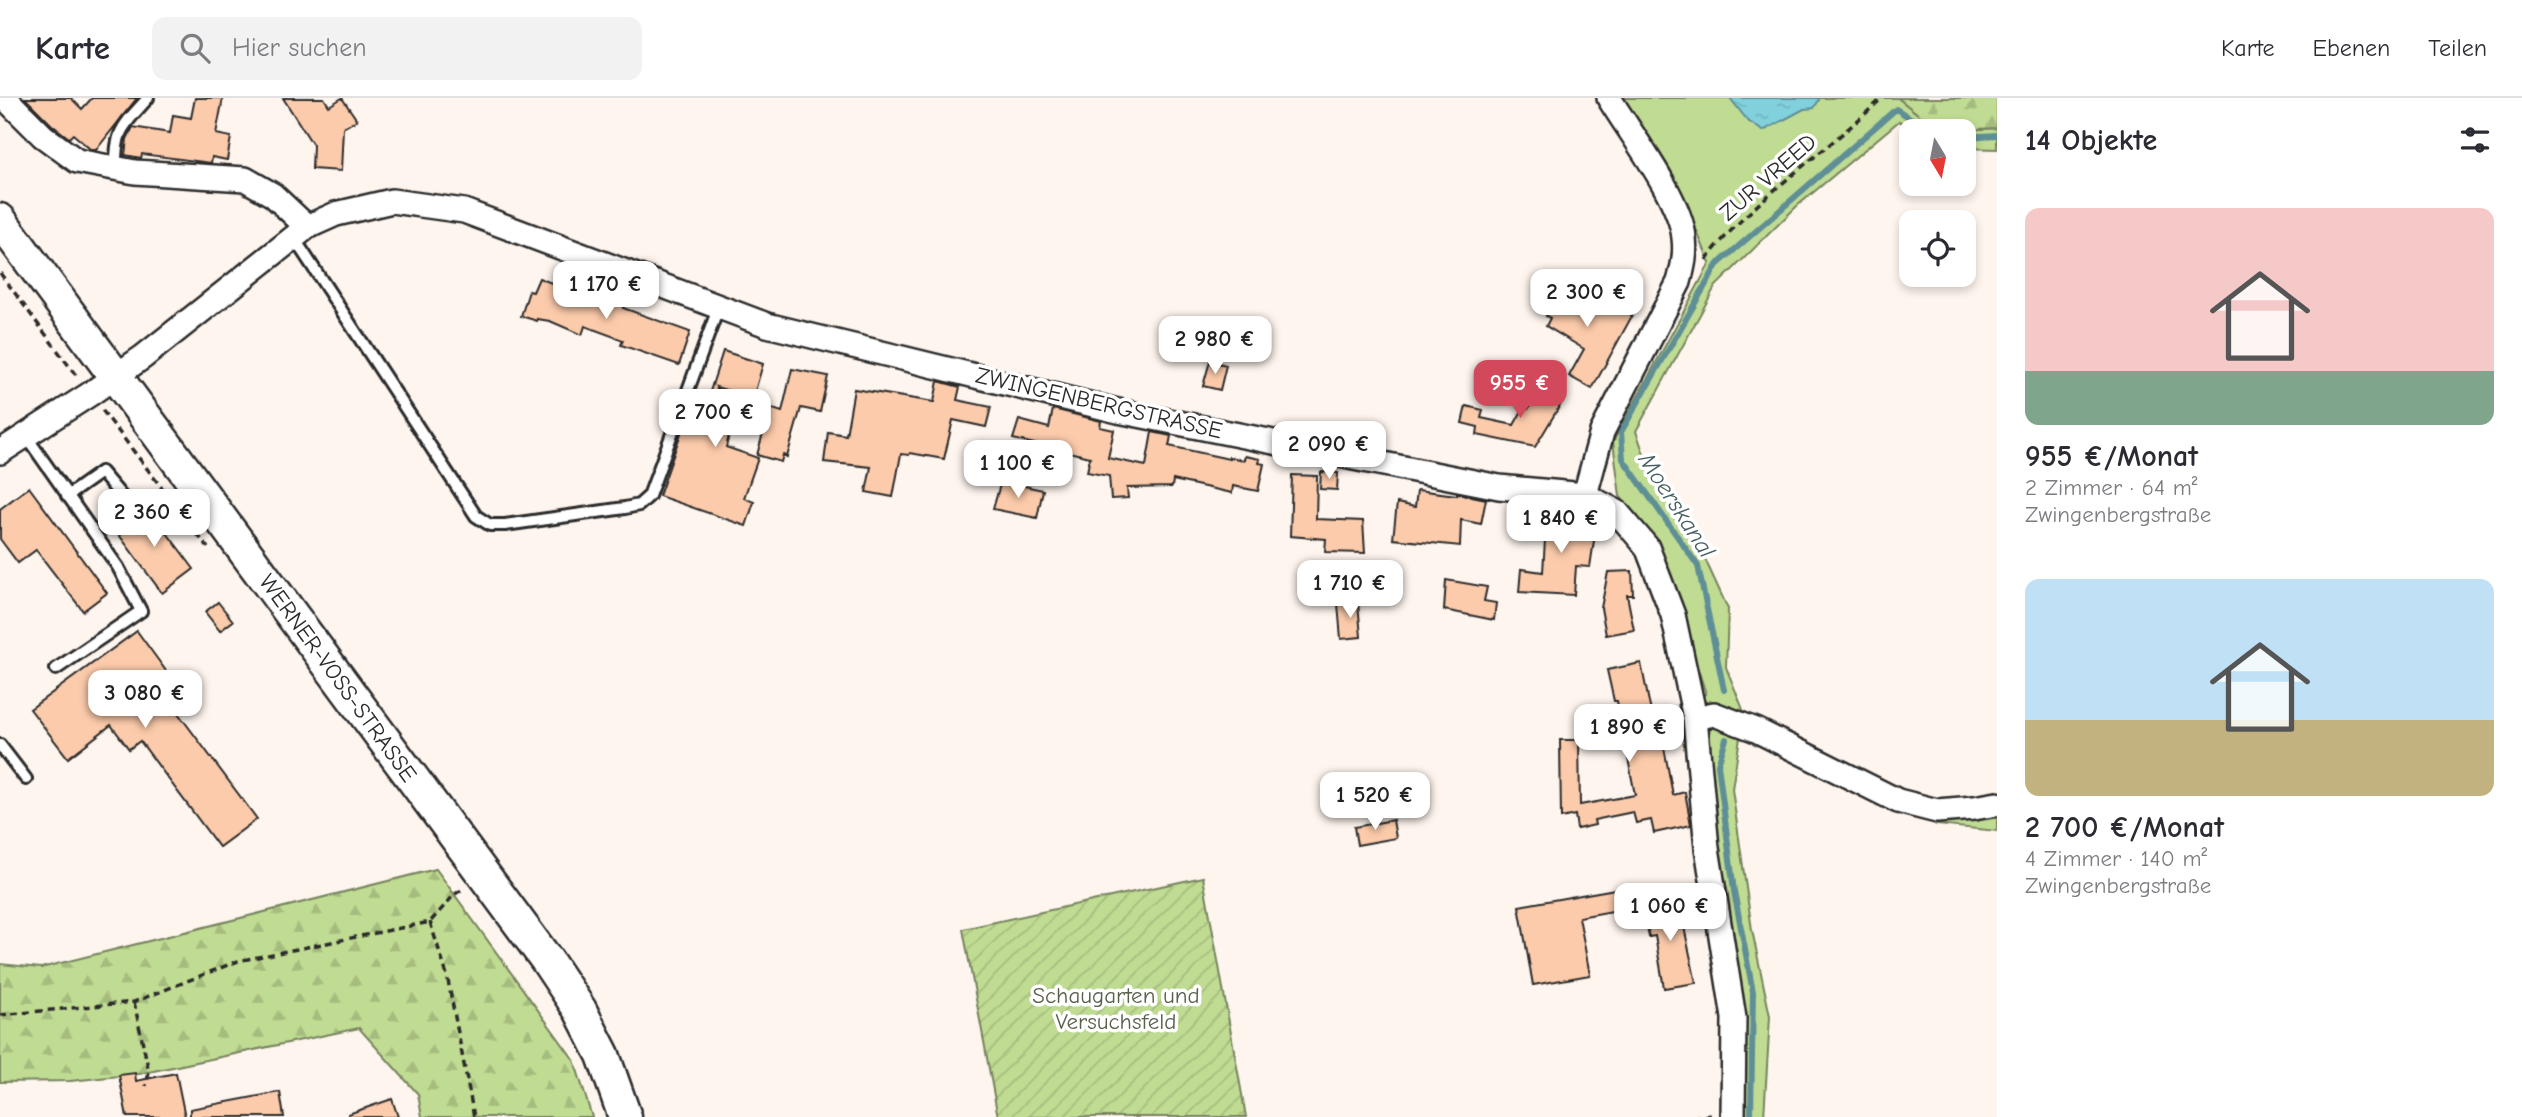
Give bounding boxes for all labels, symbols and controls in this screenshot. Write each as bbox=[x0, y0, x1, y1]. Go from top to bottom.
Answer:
search box bbox=[152, 17, 642, 80]
text: Karte bbox=[35, 29, 110, 67]
icon: search bbox=[176, 29, 214, 67]
text: Hier suchen bbox=[232, 33, 367, 63]
text: Karte bbox=[2221, 34, 2274, 62]
text: Ebenen bbox=[2312, 34, 2390, 62]
text: Teilen bbox=[2428, 34, 2487, 62]
north arrow bbox=[1899, 119, 1976, 196]
map controls bbox=[1899, 119, 1976, 287]
icon: filters bbox=[2456, 121, 2494, 159]
text: 14 Objekte bbox=[2025, 123, 2157, 158]
street label: ZUR VREED bbox=[1714, 128, 1822, 226]
button: locate bbox=[1899, 210, 1976, 287]
icon: home bbox=[2197, 253, 2323, 379]
pin: 1 170 € bbox=[541, 262, 671, 321]
text: 1 170 € bbox=[569, 270, 643, 297]
pin: 2 300 € bbox=[1522, 270, 1652, 329]
text: 2 300 € bbox=[1546, 278, 1628, 305]
pin: 2 980 € bbox=[1150, 316, 1280, 376]
text: 2 980 € bbox=[1175, 325, 1255, 352]
pin: 955 € bbox=[1471, 360, 1569, 420]
street label: ZWINGENBERGSTRASSE bbox=[973, 361, 1225, 445]
text: 955 € bbox=[1490, 369, 1550, 396]
pin: 2 700 € bbox=[650, 390, 780, 449]
text: 2 700 € bbox=[675, 398, 755, 425]
pin: 2 090 € bbox=[1264, 422, 1394, 481]
text: 2 090 € bbox=[1288, 430, 1370, 457]
text: 955 €/Monat bbox=[2025, 439, 2198, 474]
pin: 1 100 € bbox=[953, 440, 1083, 500]
water label: Moerskanal bbox=[1632, 446, 1722, 563]
text: 1 100 € bbox=[980, 449, 1056, 476]
text: 2 Zimmer · 64 m² bbox=[2025, 474, 2197, 501]
pin: 2 360 € bbox=[89, 490, 219, 549]
pin: 1 840 € bbox=[1496, 496, 1626, 555]
text: 2 360 € bbox=[114, 498, 194, 525]
text: Zwingenbergstraße bbox=[2025, 501, 2211, 528]
text: 1 840 € bbox=[1523, 504, 1599, 531]
pin: 1 710 € bbox=[1285, 560, 1415, 620]
street label: WERNER-VOSS-STRASSE bbox=[254, 569, 423, 787]
text: 1 710 € bbox=[1313, 569, 1387, 596]
icon: home bbox=[2197, 624, 2323, 750]
pin: 3 080 € bbox=[80, 670, 210, 730]
text: 3 080 € bbox=[104, 679, 186, 706]
pin: 1 890 € bbox=[1564, 704, 1694, 764]
text: 1 890 € bbox=[1590, 713, 1668, 740]
pin: 1 520 € bbox=[1310, 772, 1440, 832]
text: 1 520 € bbox=[1336, 781, 1414, 808]
text: 2 700 €/Monat bbox=[2025, 810, 2224, 845]
text: 4 Zimmer · 140 m² bbox=[2025, 845, 2207, 872]
text: Zwingenbergstraße bbox=[2025, 872, 2211, 899]
pin: 1 060 € bbox=[1605, 884, 1735, 943]
text: 1 060 € bbox=[1630, 892, 1710, 919]
park label: Schaugarten und Versuchsfeld bbox=[1032, 982, 1200, 1035]

